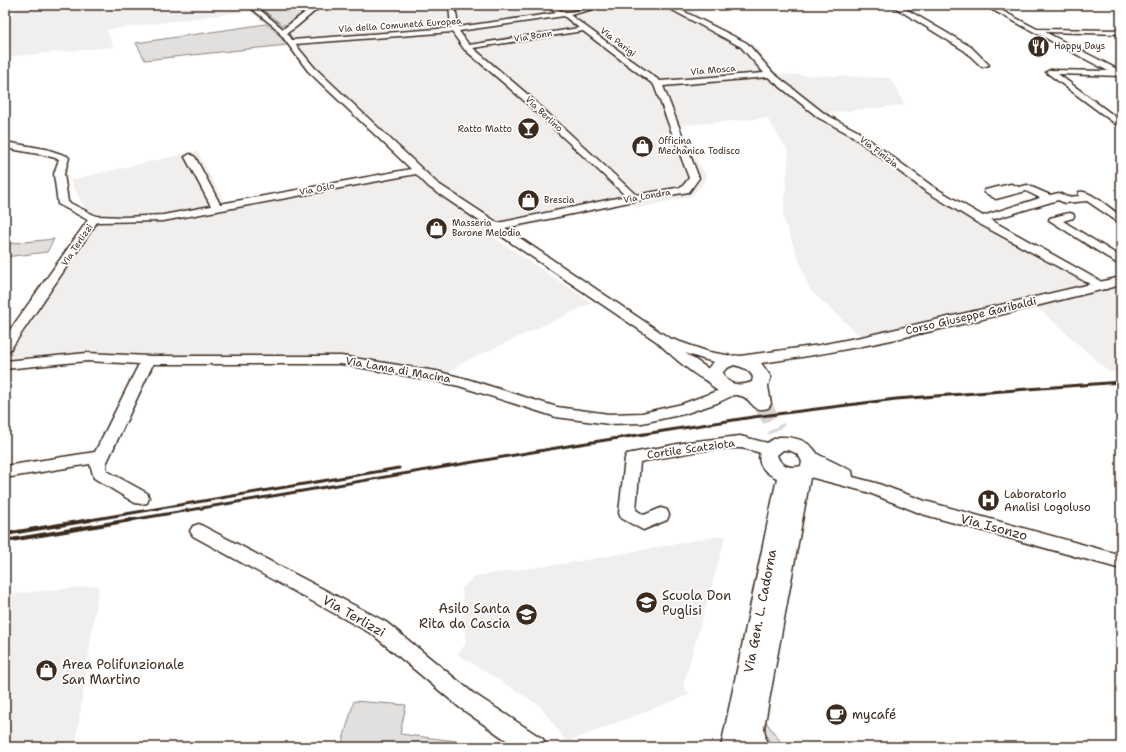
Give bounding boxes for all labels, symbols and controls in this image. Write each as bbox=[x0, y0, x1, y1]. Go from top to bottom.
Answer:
street label: Via della Comunetá Europea bbox=[338, 15, 462, 35]
street label: Via Parigi bbox=[598, 25, 638, 59]
street label: Via Bonn bbox=[513, 27, 554, 45]
restaurant icon: Happy Days bbox=[1025, 33, 1051, 59]
place label: Happy Days bbox=[1054, 40, 1105, 52]
street label: Via Mosca bbox=[690, 62, 737, 78]
street label: Via Berlino bbox=[523, 93, 565, 135]
bar icon: Ratto Matto bbox=[515, 116, 541, 142]
place label: Ratto Matto bbox=[458, 123, 512, 135]
shop icon: Officina Mechanica Todisco bbox=[629, 133, 655, 159]
street label: Via Finizia bbox=[857, 134, 901, 171]
place label: Officina Mechanica Todisco bbox=[658, 135, 740, 157]
street label: Via Oslo bbox=[298, 180, 336, 198]
street label: Via Londra bbox=[622, 186, 672, 206]
shop icon: Brescia bbox=[516, 187, 542, 213]
place label: Brescia bbox=[544, 194, 575, 206]
shop icon: Masseria Barone Melodia bbox=[424, 215, 450, 241]
place label: Masseria Barone Melodia bbox=[452, 217, 521, 239]
street label: Via Terlizzi bbox=[59, 222, 95, 268]
street label: Corso Giuseppe Garibaldi bbox=[904, 294, 1038, 338]
street label: Via Lama di Macina bbox=[344, 353, 452, 387]
street label: Cortile Scatziota bbox=[646, 435, 736, 463]
hospital icon: Laboratorio Analisi Logoluso bbox=[975, 487, 1001, 513]
place label: Laboratorio Analisi Logoluso bbox=[1004, 487, 1091, 515]
street label: Via Isonzo bbox=[959, 510, 1030, 544]
street label: Via Gen. L. Cadorna bbox=[740, 548, 780, 674]
place label: Scuola Don Puglisi bbox=[662, 587, 731, 619]
school or university icon: Scuola Don Puglisi bbox=[633, 589, 659, 615]
street label: Via Terlizzi bbox=[320, 591, 388, 641]
place label: Asilo Santa Rita da Cascia bbox=[419, 600, 510, 632]
school or university icon: Asilo Santa Rita da Cascia bbox=[513, 602, 539, 628]
place label: Area Polifunzionale San Martino bbox=[62, 656, 184, 688]
shop icon: Area Polifunzionale San Martino bbox=[33, 658, 59, 684]
cafe icon: mycafé bbox=[824, 701, 850, 727]
place label: mycafé bbox=[852, 706, 896, 723]

